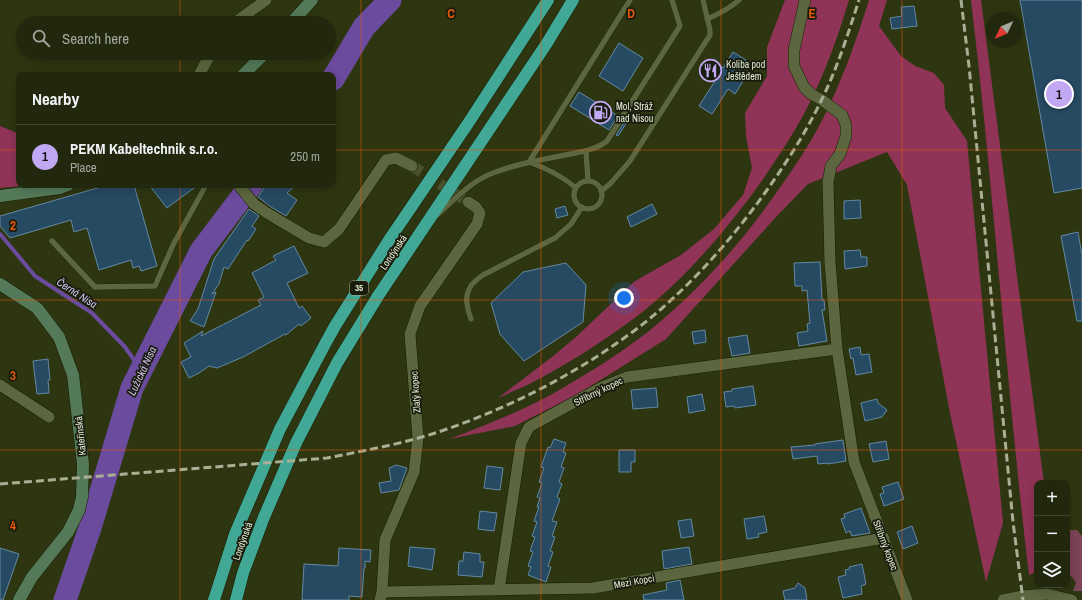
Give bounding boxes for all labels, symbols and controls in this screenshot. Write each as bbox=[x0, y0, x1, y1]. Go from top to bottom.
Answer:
text: C bbox=[447, 5, 455, 22]
text: D bbox=[627, 5, 635, 22]
text: E bbox=[808, 5, 816, 22]
north arrow bbox=[986, 12, 1022, 48]
search box bbox=[16, 16, 336, 60]
icon: search bbox=[30, 27, 52, 49]
text: Search here bbox=[62, 28, 129, 49]
restaurant icon: Koliba pod Ještědem bbox=[697, 57, 723, 83]
place label: Koliba pod Ještědem bbox=[726, 58, 765, 83]
pin: 1 bbox=[1046, 79, 1072, 109]
text: Nearby bbox=[32, 87, 79, 110]
fuel station icon: Mol, Stráž nad Nisou bbox=[588, 99, 614, 125]
place label: Mol, Stráž nad Nisou bbox=[616, 100, 653, 125]
text: PEKM Kabeltechnik s.r.o. bbox=[70, 138, 218, 159]
text: 1 bbox=[42, 148, 48, 165]
text: 250 m bbox=[290, 148, 320, 165]
text: Place bbox=[70, 159, 97, 176]
text: 2 bbox=[10, 217, 16, 234]
street label: Londýnská bbox=[377, 232, 410, 272]
water label: Černá Nisa bbox=[54, 275, 100, 311]
road number: 35 bbox=[350, 281, 368, 295]
your location bbox=[614, 288, 634, 308]
water label: Lužická Nisa bbox=[125, 344, 159, 398]
text: 3 bbox=[10, 367, 16, 384]
street label: Zlatý kopec bbox=[408, 371, 423, 413]
street label: Stříbrný kopec bbox=[572, 374, 625, 409]
street label: Kateřinská bbox=[72, 415, 89, 456]
map controls bbox=[1034, 480, 1070, 588]
button: + bbox=[1034, 480, 1070, 516]
button: − bbox=[1034, 516, 1070, 552]
text: 4 bbox=[10, 517, 16, 534]
street label: Stříbrný kopec bbox=[870, 518, 901, 572]
street label: Londýnská bbox=[230, 520, 256, 562]
button: layers bbox=[1034, 552, 1070, 588]
street label: Mezi Kopci bbox=[613, 572, 655, 591]

